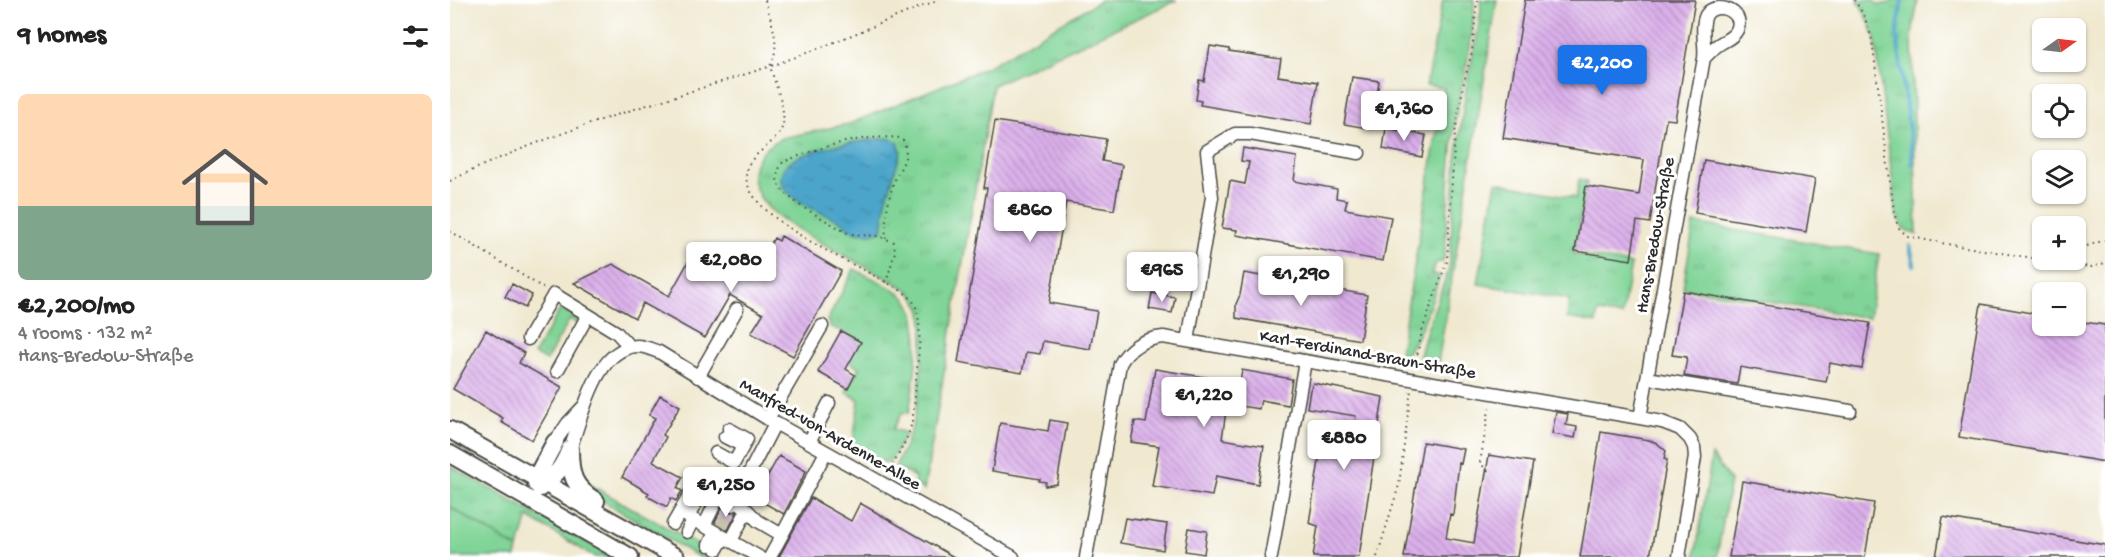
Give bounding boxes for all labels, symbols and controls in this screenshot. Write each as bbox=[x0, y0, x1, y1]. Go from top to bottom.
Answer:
north arrow bbox=[2032, 18, 2086, 72]
map controls bbox=[2032, 18, 2086, 336]
icon: filters bbox=[399, 20, 432, 53]
text: 9 homes bbox=[18, 21, 106, 52]
pin: €2,200 bbox=[1553, 45, 1651, 96]
text: €2,200 bbox=[1572, 53, 1632, 76]
button: locate bbox=[2032, 84, 2086, 138]
pin: €1,360 bbox=[1355, 91, 1453, 142]
text: €1,360 bbox=[1375, 99, 1433, 122]
icon: home bbox=[171, 133, 279, 241]
button: layers bbox=[2032, 150, 2086, 204]
street label: Hans-Bredow-Straße bbox=[1632, 155, 1681, 315]
pin: €860 bbox=[994, 192, 1066, 243]
text: €860 bbox=[1008, 200, 1052, 223]
button: + bbox=[2032, 216, 2086, 270]
pin: €2,080 bbox=[682, 242, 780, 293]
text: €2,080 bbox=[700, 250, 762, 273]
pin: €965 bbox=[1126, 252, 1198, 303]
pin: €1,290 bbox=[1252, 256, 1350, 307]
text: €965 bbox=[1141, 260, 1183, 283]
text: €1,290 bbox=[1272, 264, 1330, 287]
button: − bbox=[2032, 282, 2086, 336]
text: €2,200/mo bbox=[18, 292, 135, 323]
text: 4 rooms · 132 m² bbox=[18, 323, 152, 346]
street label: Karl-Ferdinand-Braun-Straße bbox=[1258, 326, 1478, 385]
text: Hans-Bredow-Straße bbox=[18, 346, 193, 369]
street label: Manfred-von-Ardenne-Allee bbox=[735, 375, 925, 496]
pin: €1,220 bbox=[1155, 377, 1253, 428]
text: €1,220 bbox=[1175, 385, 1233, 408]
pin: €880 bbox=[1308, 420, 1380, 471]
text: €880 bbox=[1321, 428, 1367, 451]
pin: €1,250 bbox=[677, 467, 775, 518]
text: €1,250 bbox=[697, 475, 755, 498]

